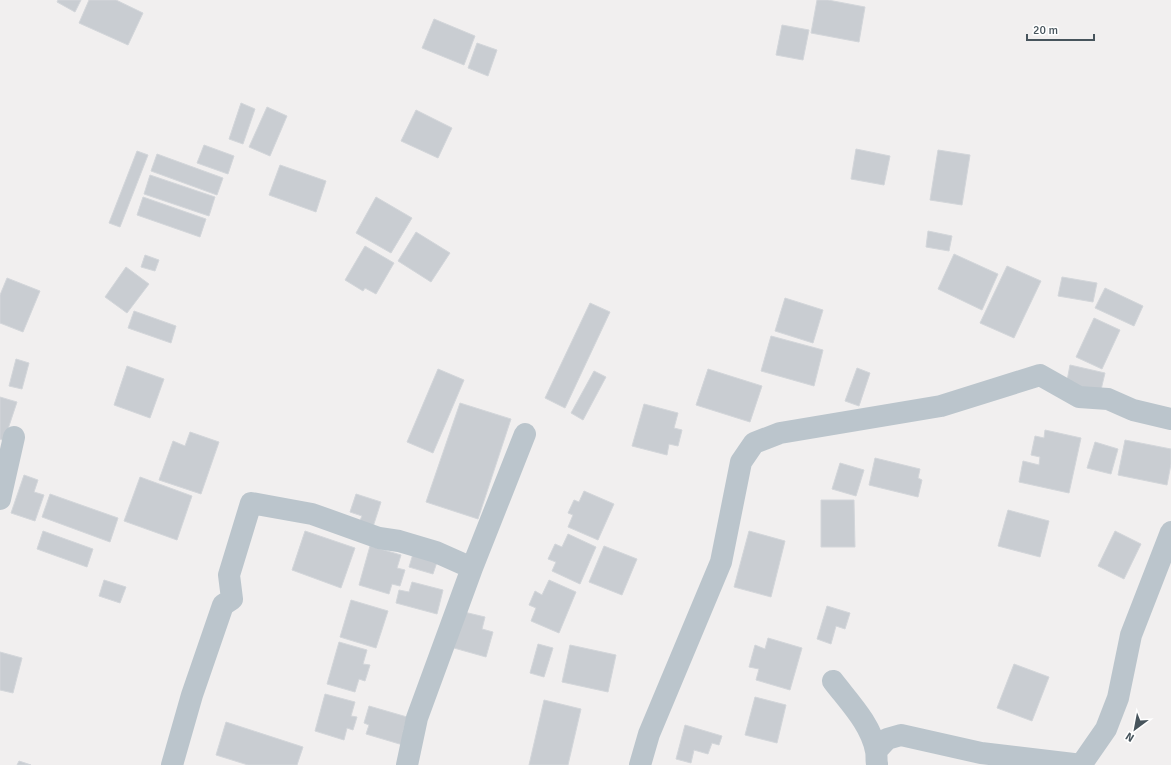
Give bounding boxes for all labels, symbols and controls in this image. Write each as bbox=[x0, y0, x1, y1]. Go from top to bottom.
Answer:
scale bar bbox=[1027, 16, 1094, 42]
text: 20 m bbox=[1033, 23, 1058, 38]
north arrow bbox=[1115, 709, 1155, 749]
text: N bbox=[1123, 730, 1137, 745]

